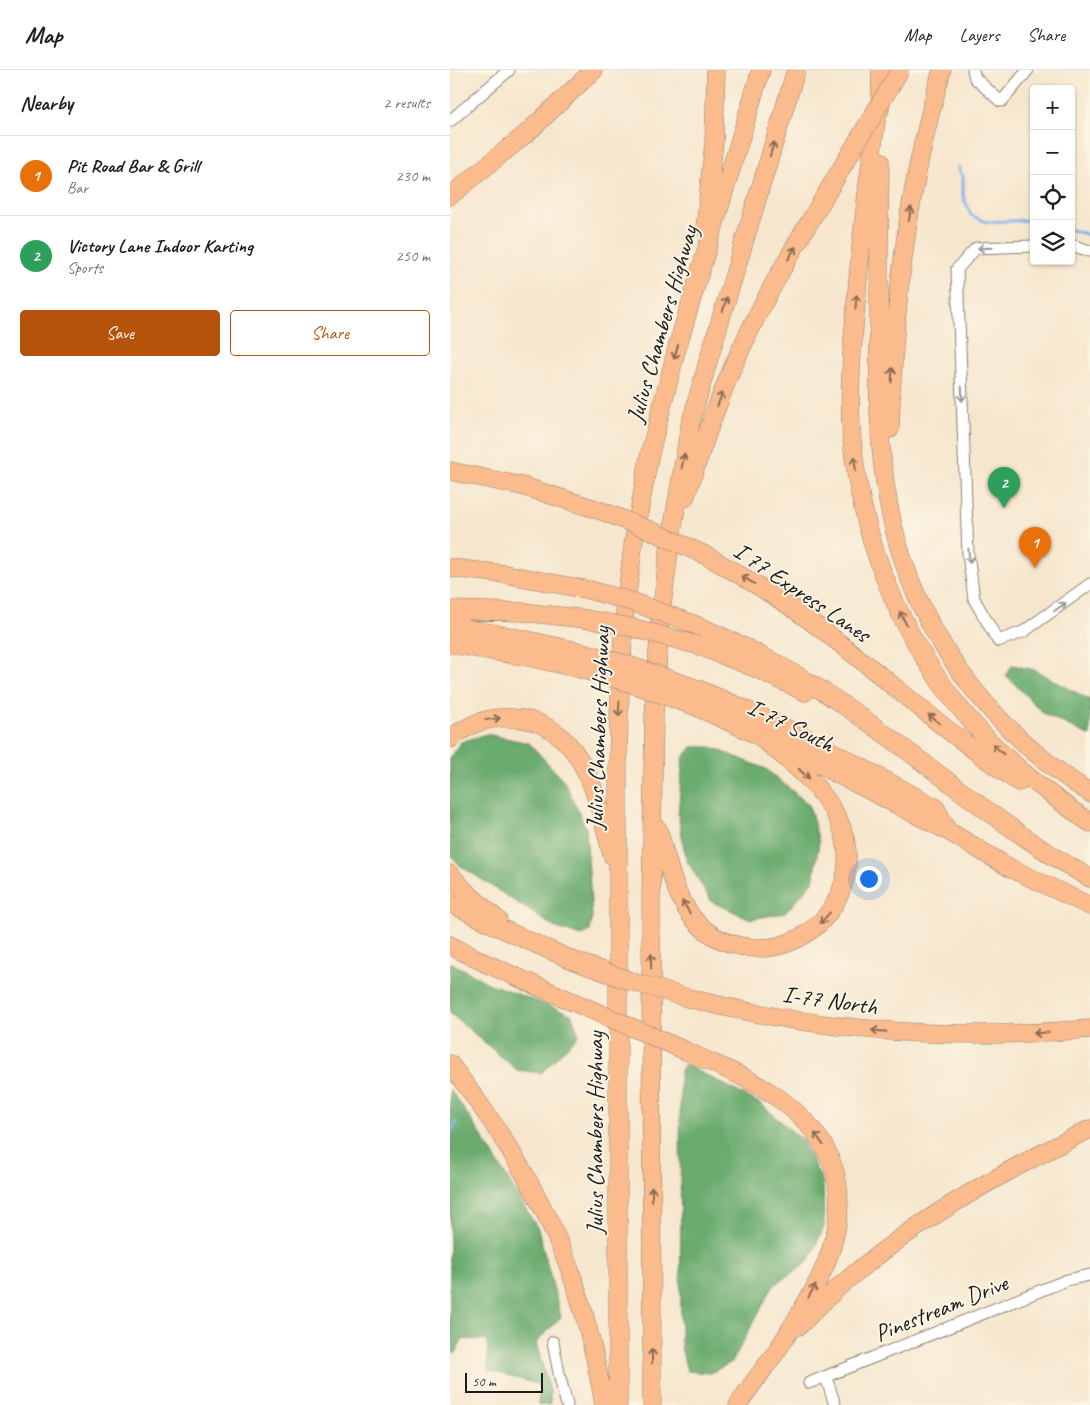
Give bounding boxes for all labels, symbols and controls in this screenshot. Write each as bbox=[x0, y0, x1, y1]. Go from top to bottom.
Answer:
text: Map bbox=[25, 20, 62, 50]
text: Map bbox=[904, 24, 932, 46]
text: Layers bbox=[960, 24, 999, 46]
text: Share bbox=[1027, 24, 1065, 46]
map controls bbox=[1030, 85, 1075, 265]
button: + bbox=[1030, 85, 1075, 130]
text: Nearby bbox=[20, 90, 73, 116]
text: 2 results bbox=[383, 93, 430, 113]
button: − bbox=[1030, 130, 1075, 175]
one-way arrow bbox=[767, 141, 777, 157]
text: Pit Road Bar & Grill bbox=[67, 154, 199, 178]
text: 1 bbox=[32, 166, 40, 186]
text: 230 m bbox=[396, 166, 430, 186]
button: locate bbox=[1030, 175, 1075, 220]
text: Bar bbox=[67, 178, 88, 198]
one-way arrow bbox=[906, 206, 915, 222]
button: layers bbox=[1030, 220, 1075, 265]
street label: Julius Chambers Highway bbox=[619, 221, 705, 427]
text: Victory Lane Indoor Karting bbox=[67, 234, 253, 258]
one-way arrow bbox=[977, 243, 993, 252]
text: 2 bbox=[32, 246, 40, 266]
text: 250 m bbox=[396, 246, 430, 266]
one-way arrow bbox=[787, 247, 797, 261]
text: Sports bbox=[67, 258, 103, 278]
one-way arrow bbox=[851, 294, 861, 310]
one-way arrow bbox=[720, 297, 730, 313]
button: Save bbox=[20, 310, 220, 356]
button: Share bbox=[230, 310, 430, 356]
one-way arrow bbox=[671, 344, 681, 360]
one-way arrow bbox=[887, 368, 896, 384]
one-way arrow bbox=[957, 385, 967, 401]
one-way arrow bbox=[716, 391, 725, 407]
one-way arrow bbox=[679, 454, 689, 470]
one-way arrow bbox=[850, 456, 860, 472]
pin: 2 bbox=[988, 467, 1020, 508]
pin: 1 bbox=[1019, 527, 1051, 568]
street label: I 77 Express Lanes bbox=[728, 535, 878, 650]
one-way arrow bbox=[964, 548, 974, 564]
one-way arrow bbox=[741, 574, 756, 584]
one-way arrow bbox=[1052, 602, 1066, 612]
one-way arrow bbox=[898, 611, 907, 626]
street label: Julius Chambers Highway bbox=[579, 624, 617, 831]
street label: I-77 South bbox=[743, 691, 840, 759]
one-way arrow bbox=[614, 700, 624, 717]
one-way arrow bbox=[928, 713, 941, 724]
one-way arrow bbox=[485, 714, 501, 724]
one-way arrow bbox=[991, 743, 1004, 755]
one-way arrow bbox=[797, 768, 810, 780]
your location bbox=[856, 866, 882, 892]
one-way arrow bbox=[681, 901, 691, 915]
one-way arrow bbox=[819, 911, 831, 924]
one-way arrow bbox=[646, 954, 656, 970]
street label: I-77 North bbox=[781, 979, 880, 1022]
one-way arrow bbox=[871, 1026, 887, 1036]
one-way arrow bbox=[1034, 1028, 1050, 1037]
street label: Julius Chambers Highway bbox=[580, 1030, 610, 1235]
one-way arrow bbox=[814, 1132, 824, 1146]
one-way arrow bbox=[647, 1186, 657, 1202]
street label: Pinestream Drive bbox=[870, 1267, 1014, 1348]
one-way arrow bbox=[807, 1284, 817, 1299]
one-way arrow bbox=[647, 1349, 657, 1365]
scale bar bbox=[465, 1370, 542, 1393]
text: 50 m bbox=[472, 1373, 496, 1390]

